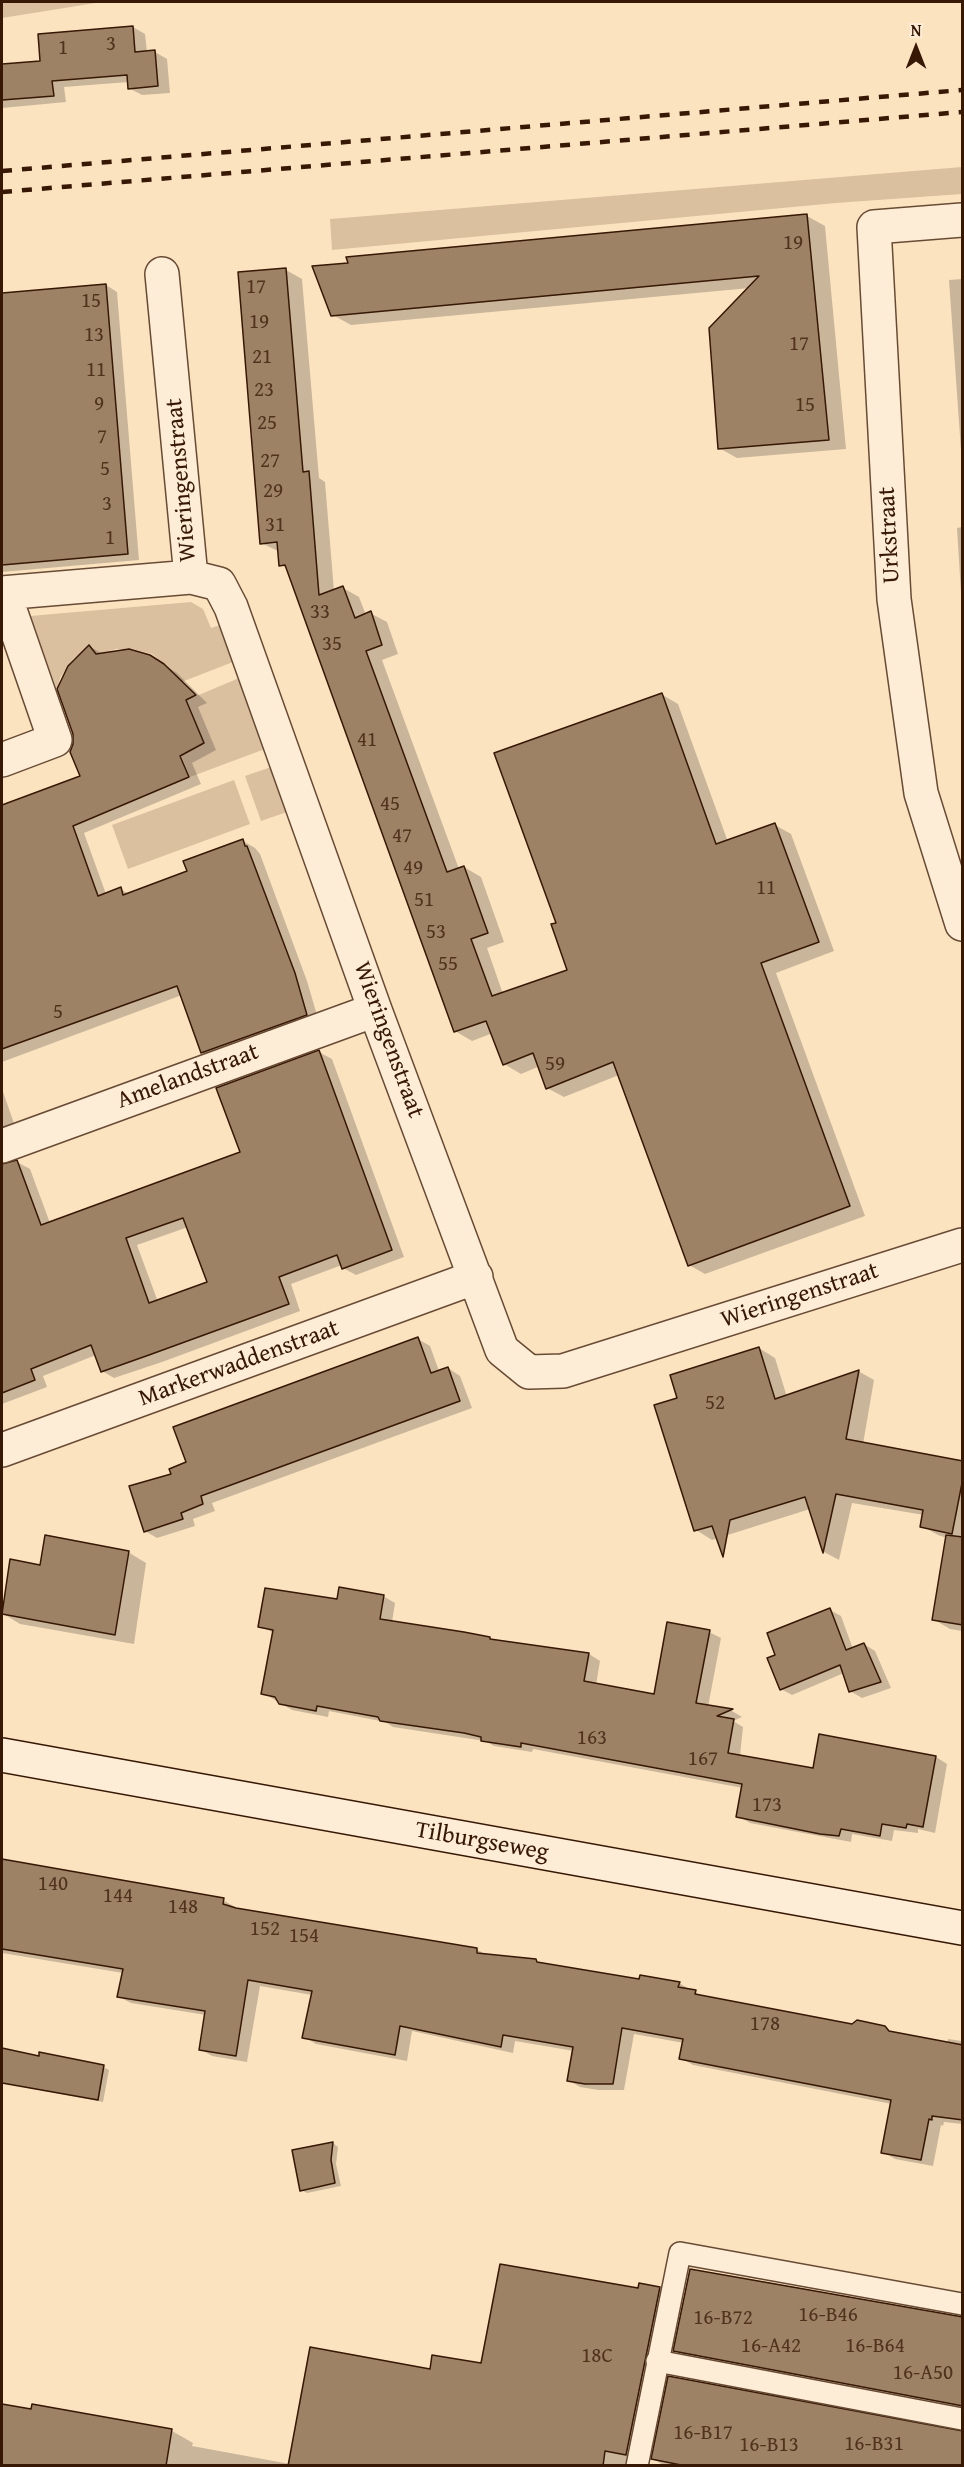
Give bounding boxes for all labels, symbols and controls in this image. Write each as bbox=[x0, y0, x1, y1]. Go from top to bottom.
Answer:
north arrow bbox=[886, 18, 946, 78]
text: N bbox=[911, 18, 921, 42]
house number: 3 bbox=[106, 32, 116, 58]
house number: 1 bbox=[58, 36, 68, 62]
house number: 19 bbox=[783, 231, 803, 257]
house number: 17 bbox=[246, 275, 266, 301]
house number: 15 bbox=[81, 289, 101, 315]
house number: 19 bbox=[249, 310, 269, 336]
house number: 13 bbox=[84, 323, 104, 349]
house number: 17 bbox=[789, 332, 809, 358]
house number: 21 bbox=[252, 345, 272, 371]
house number: 11 bbox=[86, 358, 106, 384]
house number: 23 bbox=[254, 378, 274, 404]
house number: 9 bbox=[94, 392, 104, 418]
house number: 15 bbox=[795, 393, 815, 419]
street label: Wieringenstraat bbox=[161, 397, 203, 563]
house number: 25 bbox=[257, 411, 277, 437]
house number: 7 bbox=[97, 425, 107, 451]
house number: 27 bbox=[260, 449, 280, 475]
house number: 5 bbox=[100, 457, 110, 483]
house number: 29 bbox=[263, 479, 283, 505]
street label: Urkstraat bbox=[873, 486, 907, 584]
house number: 3 bbox=[102, 492, 112, 518]
house number: 31 bbox=[265, 513, 285, 539]
house number: 1 bbox=[105, 526, 115, 552]
house number: 33 bbox=[310, 600, 330, 626]
house number: 35 bbox=[322, 632, 342, 658]
house number: 41 bbox=[357, 728, 377, 754]
house number: 45 bbox=[380, 792, 400, 818]
house number: 47 bbox=[392, 824, 412, 850]
house number: 49 bbox=[403, 856, 423, 882]
house number: 11 bbox=[756, 876, 776, 902]
house number: 51 bbox=[414, 888, 434, 914]
house number: 53 bbox=[426, 920, 446, 946]
house number: 55 bbox=[438, 952, 458, 978]
street label: Wieringenstraat bbox=[346, 958, 430, 1122]
house number: 5 bbox=[53, 1000, 63, 1026]
street label: Amelandstraat bbox=[113, 1038, 263, 1116]
house number: 59 bbox=[545, 1052, 565, 1078]
street label: Wieringenstraat bbox=[718, 1257, 882, 1335]
street label: Markerwaddenstraat bbox=[135, 1314, 343, 1414]
house number: 52 bbox=[705, 1391, 725, 1417]
house number: 163 bbox=[577, 1726, 607, 1752]
house number: 167 bbox=[688, 1747, 718, 1773]
house number: 173 bbox=[752, 1793, 782, 1819]
street label: Tilburgseweg bbox=[413, 1816, 551, 1868]
house number: 140 bbox=[38, 1872, 68, 1898]
house number: 144 bbox=[103, 1884, 133, 1910]
house number: 148 bbox=[168, 1895, 198, 1921]
house number: 152 bbox=[250, 1917, 280, 1943]
house number: 154 bbox=[289, 1924, 319, 1950]
house number: 178 bbox=[750, 2012, 780, 2038]
house number: 16-B46 bbox=[798, 2303, 858, 2329]
house number: 16-B72 bbox=[693, 2306, 753, 2332]
house number: 16-A42 bbox=[741, 2334, 801, 2360]
house number: 16-B64 bbox=[845, 2334, 905, 2360]
house number: 18C bbox=[581, 2344, 613, 2370]
house number: 16-A50 bbox=[893, 2361, 953, 2387]
house number: 16-B17 bbox=[673, 2421, 733, 2447]
house number: 16-B31 bbox=[844, 2432, 904, 2458]
house number: 16-B13 bbox=[739, 2433, 799, 2459]

